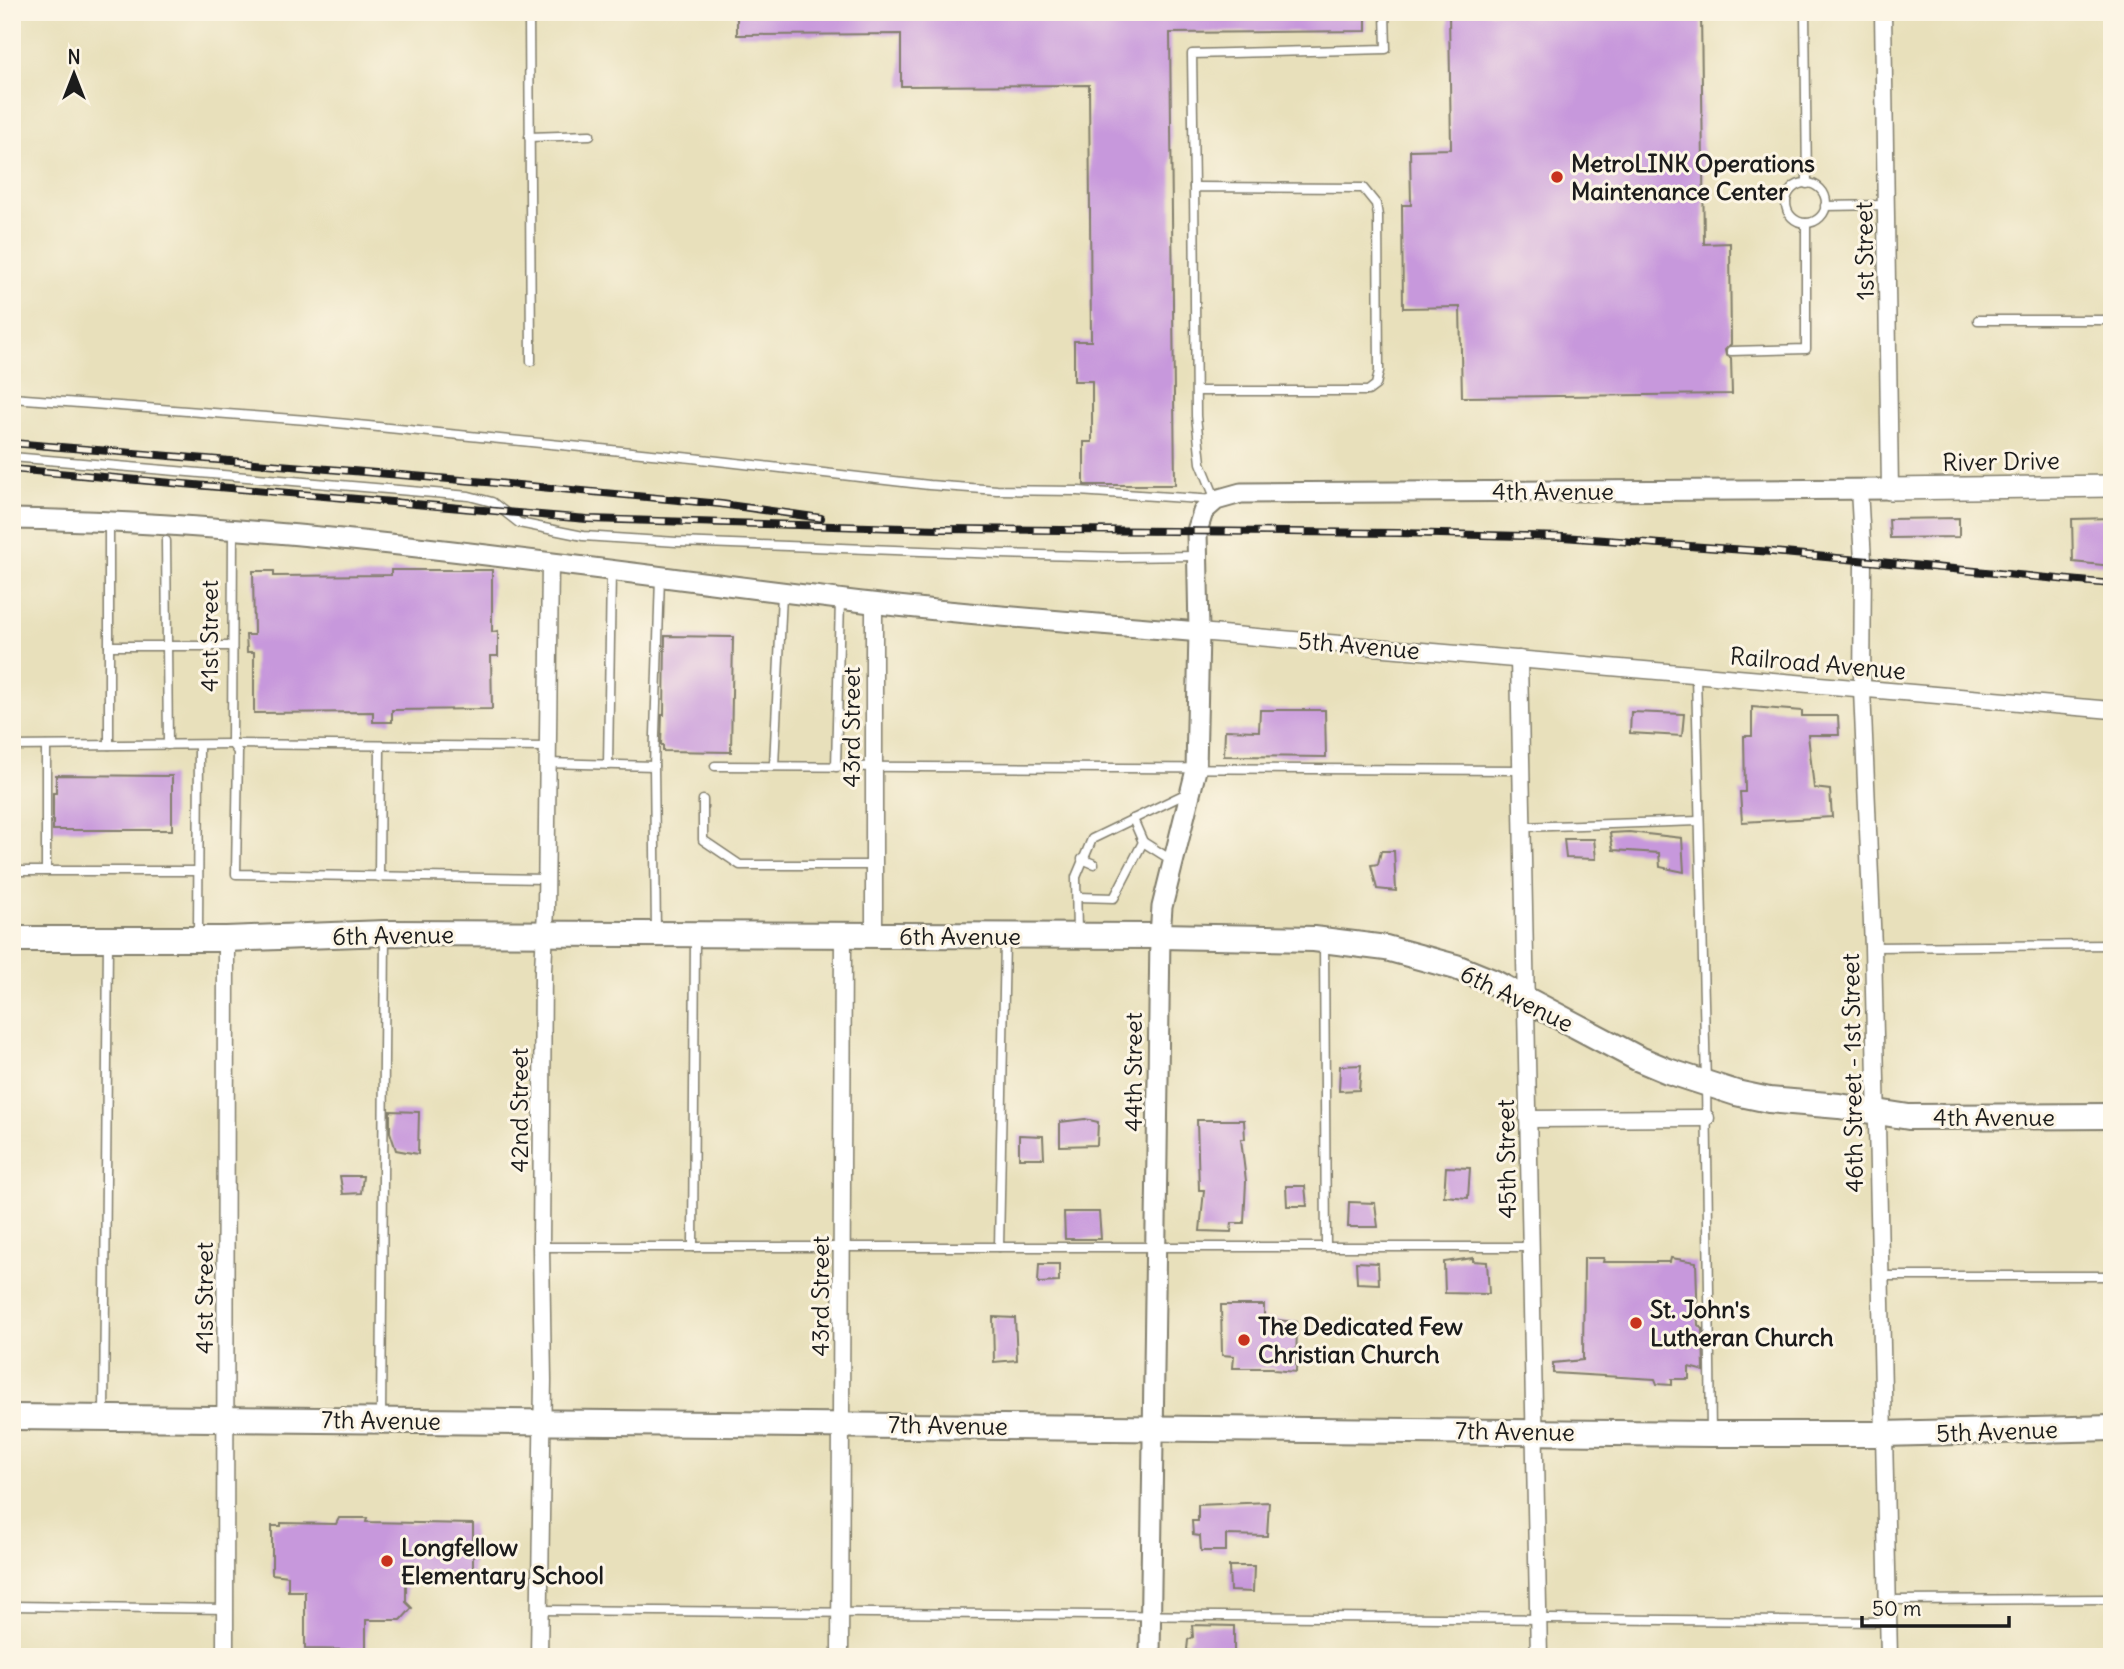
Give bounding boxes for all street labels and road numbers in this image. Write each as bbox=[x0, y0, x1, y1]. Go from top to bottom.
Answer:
street label: 1st Street bbox=[1848, 202, 1880, 300]
street label: River Drive bbox=[1942, 445, 2060, 477]
street label: 4th Avenue bbox=[1492, 476, 1614, 506]
street label: 41st Street bbox=[194, 580, 224, 692]
street label: 5th Avenue bbox=[1297, 625, 1421, 665]
street label: Railroad Avenue bbox=[1729, 640, 1907, 686]
street label: 43rd Street bbox=[836, 667, 866, 787]
street label: 6th Avenue bbox=[332, 919, 454, 951]
street label: 6th Avenue bbox=[899, 921, 1021, 951]
street label: 46th Street - 1st Street bbox=[1835, 953, 1869, 1193]
street label: 6th Avenue bbox=[1456, 958, 1578, 1038]
street label: 44th Street bbox=[1118, 1012, 1148, 1132]
street label: 42nd Street bbox=[504, 1048, 534, 1172]
street label: 45th Street bbox=[1490, 1099, 1522, 1219]
street label: 4th Avenue bbox=[1933, 1102, 2055, 1132]
street label: 43rd Street bbox=[805, 1236, 835, 1356]
street label: 41st Street bbox=[189, 1242, 219, 1354]
street label: 7th Avenue bbox=[321, 1404, 441, 1436]
street label: 7th Avenue bbox=[888, 1409, 1008, 1441]
street label: 5th Avenue bbox=[1936, 1414, 2058, 1448]
street label: 7th Avenue bbox=[1455, 1415, 1575, 1447]

